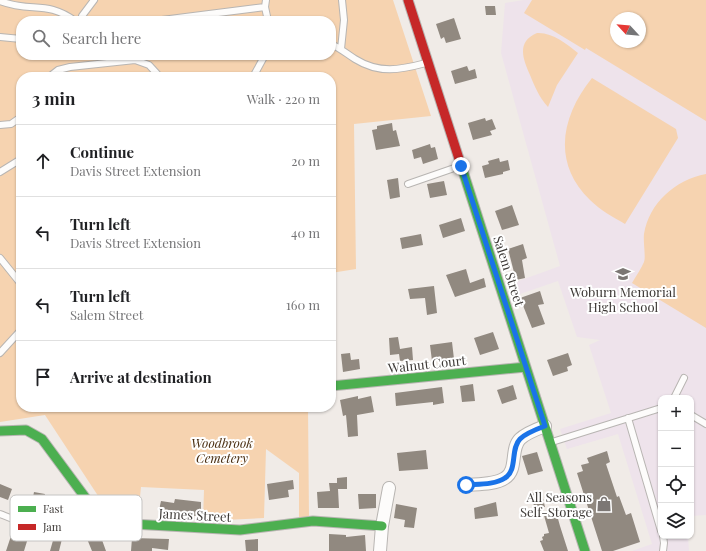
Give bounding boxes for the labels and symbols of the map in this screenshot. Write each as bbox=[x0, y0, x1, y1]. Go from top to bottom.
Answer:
north arrow bbox=[610, 12, 646, 48]
route end bbox=[452, 157, 470, 175]
street label: Salem Street bbox=[490, 233, 529, 309]
school or university icon: Woburn Memorial High School bbox=[614, 265, 632, 283]
place label: Woburn Memorial High School bbox=[569, 283, 676, 315]
street label: Walnut Court bbox=[386, 351, 467, 376]
park label: Woodbrook Cemetery bbox=[191, 434, 253, 466]
route start bbox=[457, 476, 475, 494]
place label: All Seasons Self-Storage bbox=[520, 488, 592, 520]
legend bbox=[10, 495, 142, 541]
shop icon: All Seasons Self-Storage bbox=[595, 495, 613, 513]
text: Fast bbox=[43, 501, 63, 516]
street label: James Street bbox=[157, 504, 232, 525]
text: Jam bbox=[42, 519, 62, 534]

